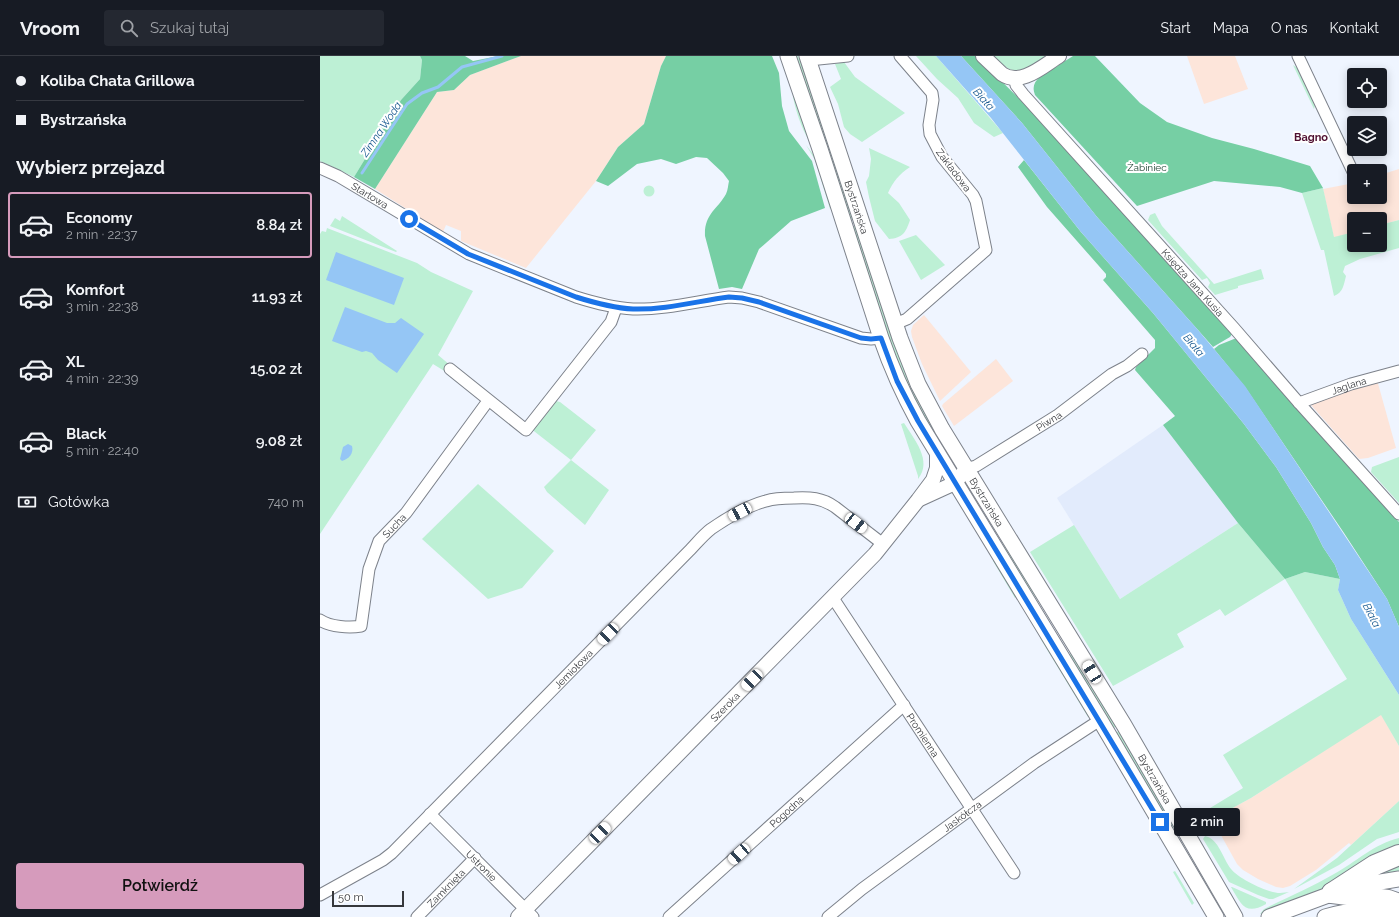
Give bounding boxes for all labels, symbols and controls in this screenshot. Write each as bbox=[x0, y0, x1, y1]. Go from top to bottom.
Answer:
search box bbox=[104, 10, 384, 46]
text: Vroom bbox=[20, 17, 80, 39]
icon: search bbox=[118, 17, 140, 39]
text: Szukaj tutaj bbox=[150, 19, 229, 37]
text: Start bbox=[1161, 20, 1191, 36]
text: Mapa bbox=[1213, 20, 1249, 36]
text: O nas bbox=[1271, 20, 1308, 36]
text: Kontakt bbox=[1330, 20, 1379, 36]
map controls bbox=[1347, 68, 1387, 252]
button: locate bbox=[1347, 68, 1387, 108]
text: Koliba Chata Grillowa bbox=[40, 72, 195, 90]
water label: Biała bbox=[970, 85, 997, 114]
water label: Zimna Woda bbox=[358, 99, 405, 160]
text: Bystrzańska bbox=[40, 111, 126, 129]
button: layers bbox=[1347, 116, 1387, 156]
district label: Bagno bbox=[1294, 131, 1328, 144]
street label: Zakładowa bbox=[934, 147, 973, 194]
text: Wybierz przejazd bbox=[16, 157, 165, 178]
park label: Żabiniec bbox=[1127, 162, 1167, 173]
button: + bbox=[1347, 164, 1387, 204]
street label: Bystrzańska bbox=[842, 179, 870, 235]
street label: Startowa bbox=[349, 180, 390, 211]
icon: car bbox=[18, 207, 54, 243]
text: Economy bbox=[66, 209, 133, 227]
route start bbox=[400, 210, 418, 228]
button: − bbox=[1347, 212, 1387, 252]
text: 8.84 zł bbox=[256, 216, 302, 234]
text: 2 min · 22:37 bbox=[66, 227, 137, 242]
street label: Księdza Jana Kusia bbox=[1159, 247, 1226, 319]
icon: car bbox=[18, 279, 54, 315]
text: Komfort bbox=[66, 281, 125, 299]
text: 11.93 zł bbox=[252, 288, 302, 306]
text: 3 min · 22:38 bbox=[66, 299, 138, 314]
water label: Biała bbox=[1180, 331, 1207, 360]
icon: car bbox=[18, 351, 54, 387]
text: XL bbox=[66, 353, 84, 371]
text: 15.02 zł bbox=[250, 360, 302, 378]
text: 4 min · 22:39 bbox=[66, 371, 138, 386]
street label: Jaglana bbox=[1330, 375, 1368, 397]
street label: Piwna bbox=[1034, 409, 1064, 433]
icon: car bbox=[18, 423, 54, 459]
text: Black bbox=[66, 425, 106, 443]
text: 9.08 zł bbox=[256, 432, 302, 450]
text: 5 min · 22:40 bbox=[66, 443, 139, 458]
street label: Bystrzańska bbox=[967, 476, 1006, 529]
icon: cash bbox=[16, 491, 38, 513]
text: Gotówka bbox=[48, 493, 109, 511]
text: 740 m bbox=[267, 495, 304, 510]
car bbox=[727, 501, 753, 523]
car bbox=[843, 511, 869, 535]
street label: Sucha bbox=[380, 512, 408, 540]
water label: Biała bbox=[1360, 601, 1383, 630]
car bbox=[595, 621, 621, 647]
street label: Jemiołowa bbox=[552, 647, 595, 691]
car bbox=[1081, 659, 1103, 685]
car bbox=[739, 667, 765, 693]
street label: Szeroka bbox=[708, 690, 742, 724]
street label: Promienna bbox=[904, 711, 941, 759]
street label: Bystrzańska bbox=[1136, 752, 1173, 806]
street label: Pogodna bbox=[767, 793, 806, 830]
street label: Jaskółcza bbox=[941, 798, 984, 834]
callout: 2 min bbox=[1174, 808, 1240, 836]
route end bbox=[1151, 813, 1169, 831]
text: 2 min bbox=[1190, 814, 1224, 829]
car bbox=[587, 820, 613, 846]
car bbox=[726, 842, 752, 866]
street label: Ustronie bbox=[464, 848, 499, 884]
button: Potwierdź bbox=[16, 863, 304, 909]
street label: Zamknięta bbox=[425, 867, 467, 909]
scale bar bbox=[332, 889, 404, 908]
text: 50 m bbox=[338, 891, 364, 904]

